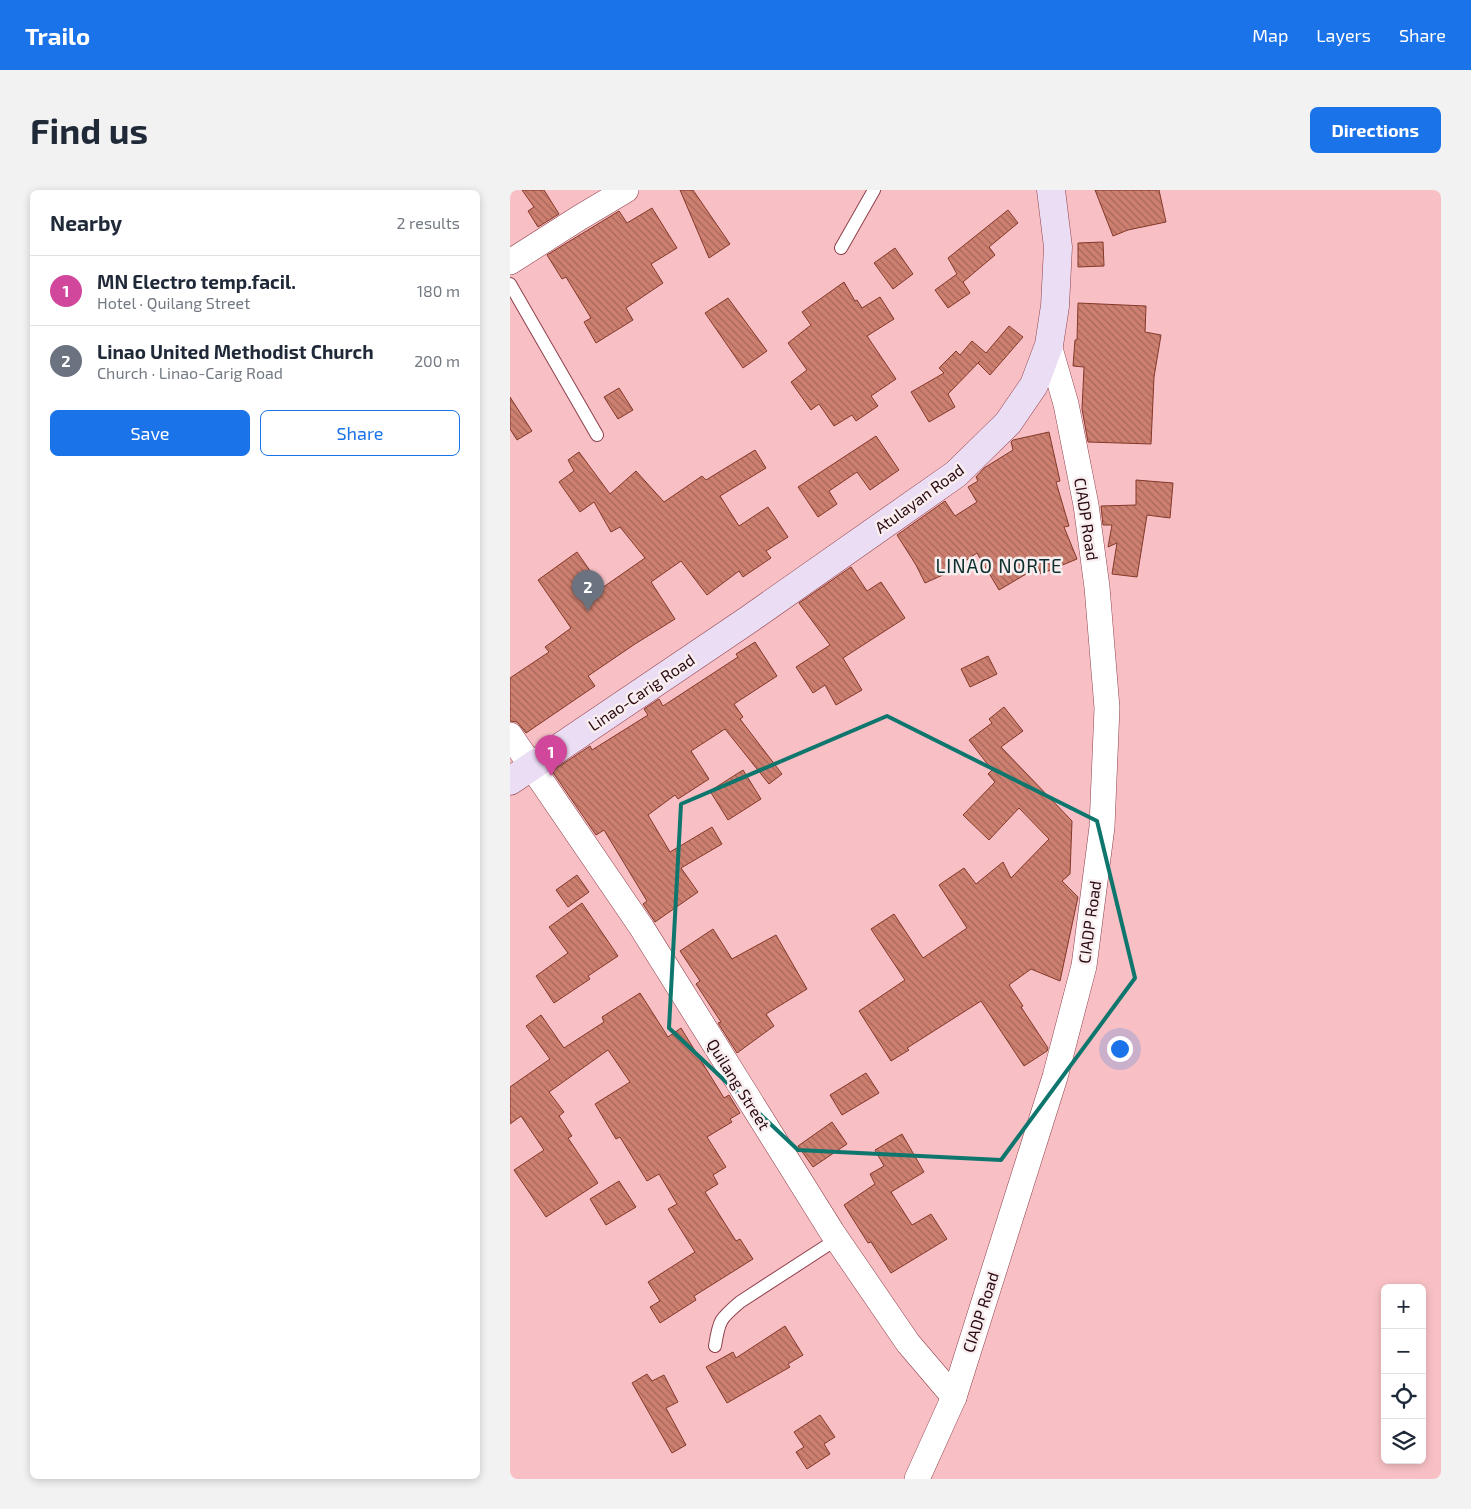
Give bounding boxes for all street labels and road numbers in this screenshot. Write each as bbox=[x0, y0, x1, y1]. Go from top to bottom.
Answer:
street label: Atulayan Road bbox=[871, 459, 967, 537]
street label: CIADP Road bbox=[1071, 476, 1103, 562]
street label: Linao-Carig Road bbox=[584, 649, 698, 735]
street label: CIADP Road bbox=[1074, 879, 1104, 965]
street label: Quilang Street bbox=[703, 1035, 775, 1133]
street label: CIADP Road bbox=[958, 1269, 1002, 1355]

